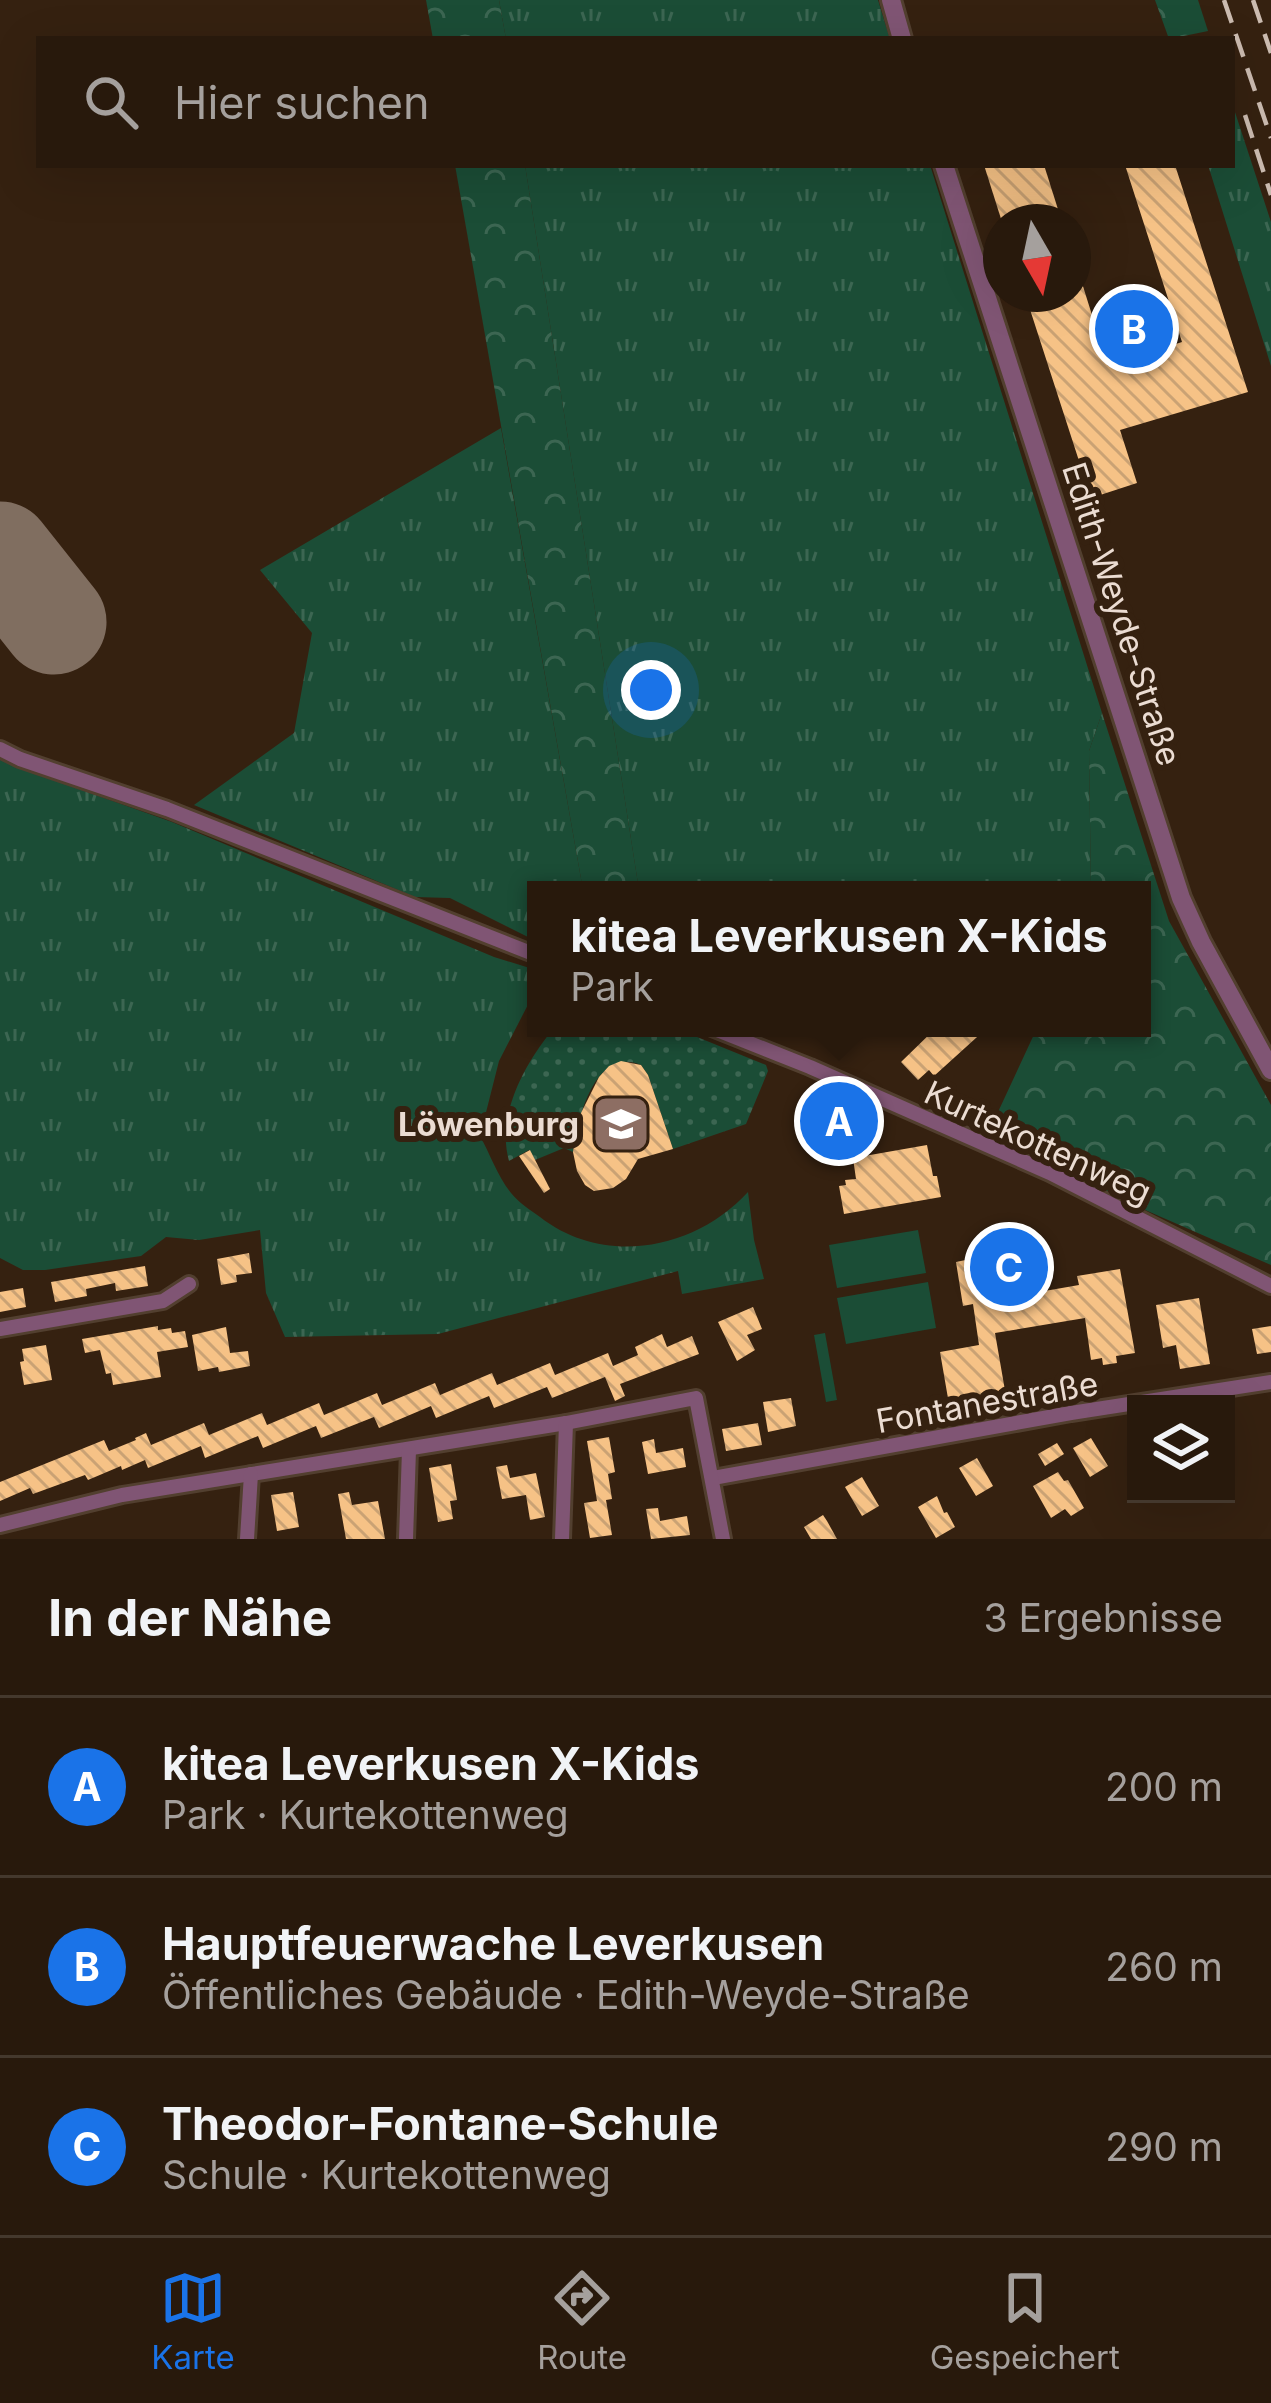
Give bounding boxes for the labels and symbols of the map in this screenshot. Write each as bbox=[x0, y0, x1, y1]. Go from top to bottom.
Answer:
north arrow bbox=[983, 204, 1091, 312]
pin: B bbox=[1095, 284, 1173, 374]
street label: Edith-Weyde-Straße bbox=[1054, 457, 1190, 771]
your location bbox=[621, 660, 681, 720]
street label: Kurtekottenweg bbox=[918, 1072, 1158, 1212]
pin: A bbox=[800, 1076, 878, 1166]
school or university icon: Löwenburg bbox=[590, 1093, 652, 1155]
place label: Löwenburg bbox=[398, 1104, 579, 1144]
pin: C bbox=[970, 1222, 1048, 1312]
street label: Fontanestraße bbox=[873, 1363, 1101, 1441]

